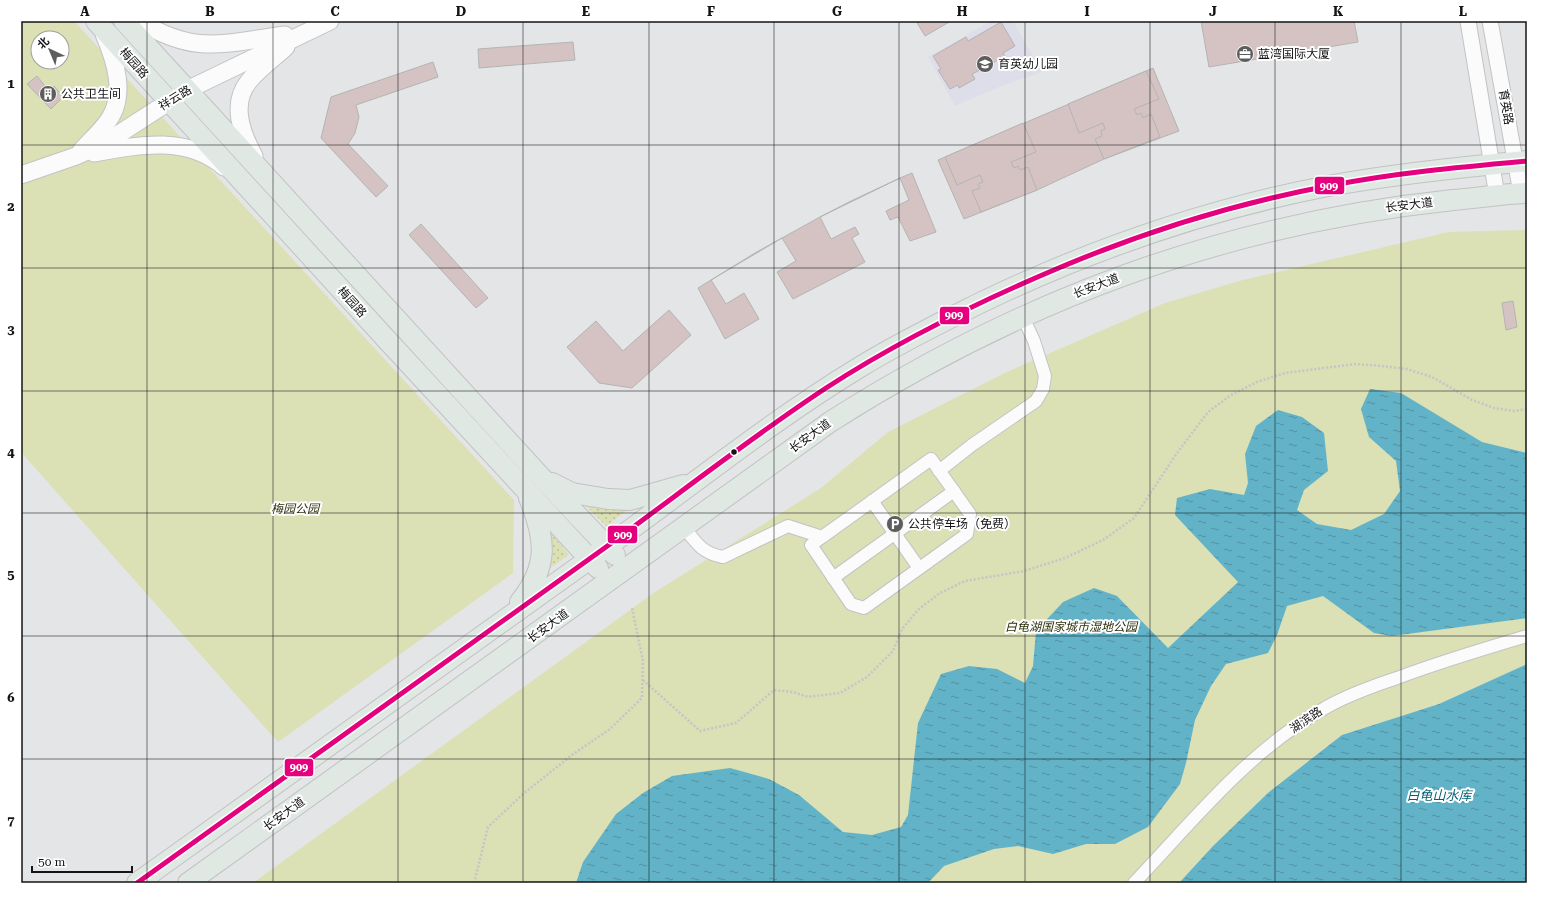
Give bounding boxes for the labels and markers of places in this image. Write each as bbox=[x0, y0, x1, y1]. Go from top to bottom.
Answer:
office icon: 蓝湾国际大厦 bbox=[1235, 44, 1255, 64]
place label: 蓝湾国际大厦 bbox=[1258, 47, 1330, 61]
school or university icon: 育英幼儿园 bbox=[975, 54, 995, 74]
place label: 育英幼儿园 bbox=[998, 57, 1058, 71]
building icon: 公共卫生间 bbox=[38, 84, 58, 104]
place label: 公共卫生间 bbox=[61, 87, 121, 101]
unlabelled marker bbox=[729, 447, 739, 457]
parking icon: 公共停车场（免费） bbox=[885, 514, 905, 534]
place label: 公共停车场（免费） bbox=[908, 517, 1016, 531]

